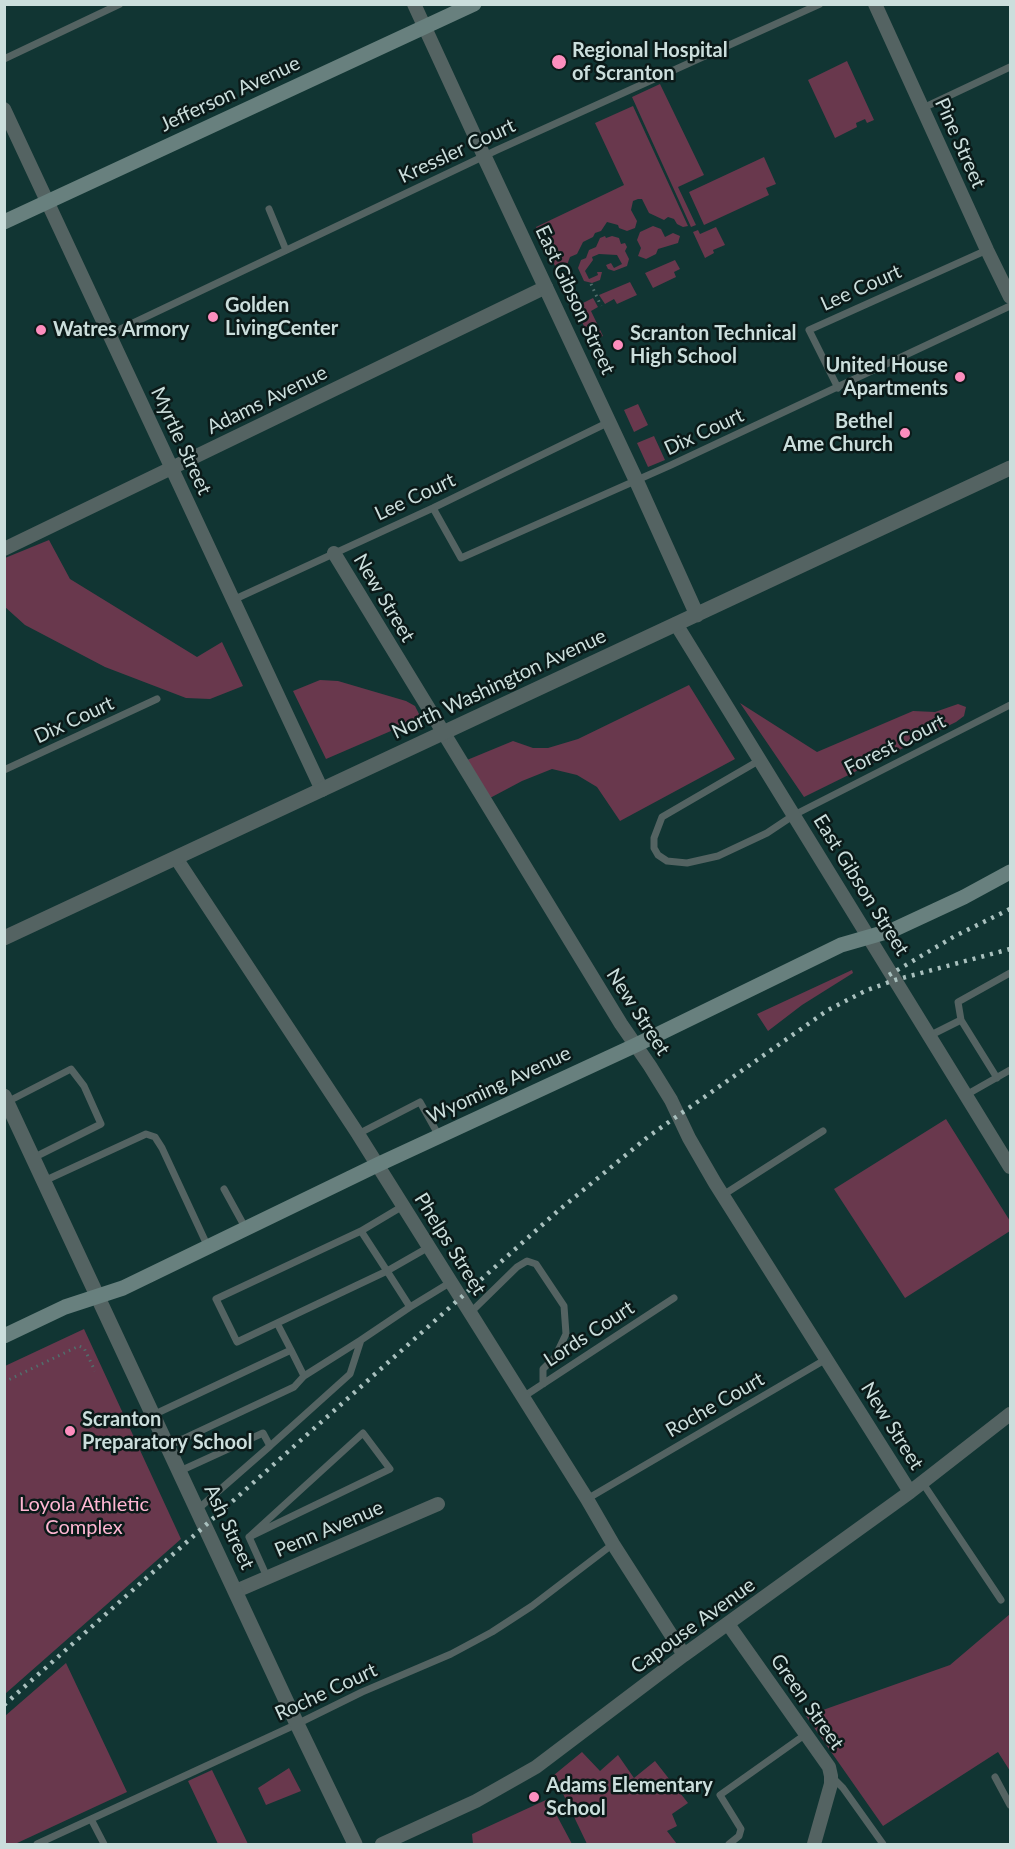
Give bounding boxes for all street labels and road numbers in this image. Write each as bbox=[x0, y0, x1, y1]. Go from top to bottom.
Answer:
street label: Jefferson Avenue bbox=[156, 51, 304, 137]
street label: Pine Street bbox=[929, 94, 991, 192]
street label: Kressler Court bbox=[395, 114, 519, 188]
street label: East Gibson Street bbox=[530, 222, 620, 378]
street label: Lee Court bbox=[817, 260, 905, 316]
street label: Adams Avenue bbox=[203, 361, 331, 439]
street label: Myrtle Street bbox=[146, 383, 216, 499]
street label: Dix Court bbox=[660, 403, 748, 461]
street label: Lee Court bbox=[371, 468, 459, 526]
street label: New Street bbox=[348, 549, 420, 647]
street label: North Washington Avenue bbox=[388, 624, 610, 744]
street label: Dix Court bbox=[30, 691, 118, 749]
street label: Forest Court bbox=[840, 709, 950, 781]
street label: East Gibson Street bbox=[808, 810, 914, 960]
street label: New Street bbox=[601, 964, 675, 1060]
street label: Wyoming Avenue bbox=[423, 1041, 575, 1129]
street label: Phelps Street bbox=[409, 1188, 491, 1300]
street label: Lords Court bbox=[539, 1296, 639, 1372]
street label: Roche Court bbox=[661, 1367, 769, 1443]
street label: New Street bbox=[856, 1378, 928, 1474]
street label: Ash Street bbox=[199, 1481, 259, 1573]
street label: Penn Avenue bbox=[271, 1495, 387, 1563]
street label: Capouse Avenue bbox=[626, 1573, 760, 1679]
street label: Green Street bbox=[765, 1649, 849, 1755]
street label: Roche Court bbox=[271, 1658, 381, 1726]

